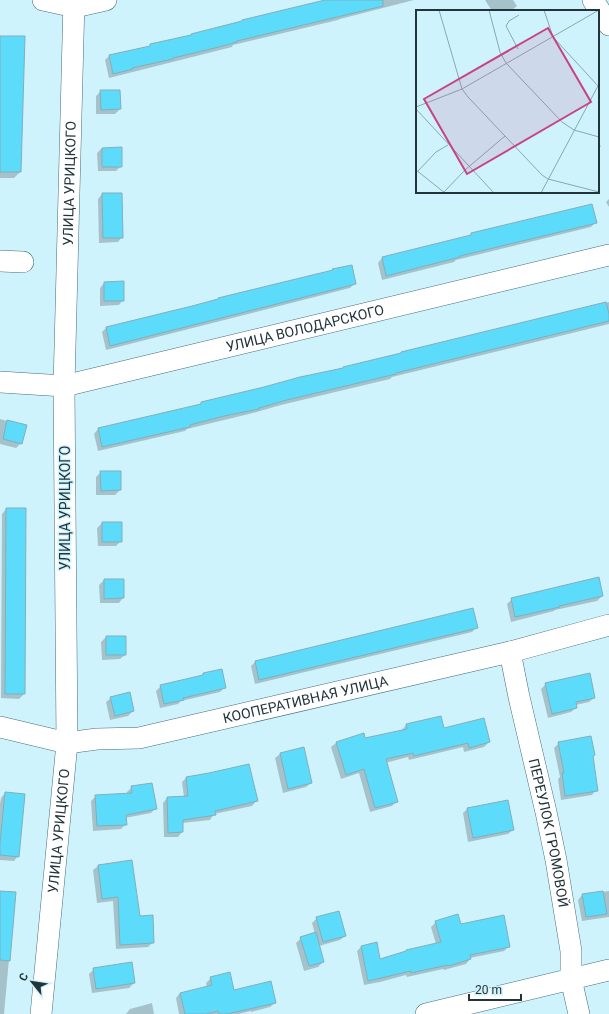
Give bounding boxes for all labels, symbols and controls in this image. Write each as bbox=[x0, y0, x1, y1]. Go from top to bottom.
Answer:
inset map bbox=[416, 10, 599, 193]
street label: УЛИЦА УРИЦКОГО bbox=[60, 121, 79, 246]
street label: УЛИЦА ВОЛОДАРСКОГО bbox=[224, 301, 386, 355]
street label: УЛИЦА УРИЦКОГО bbox=[57, 446, 73, 570]
street label: КООПЕРАТИВНАЯ УЛИЦА bbox=[221, 673, 389, 726]
street label: ПЕРЕУЛОК ГРОМОВОЙ bbox=[526, 757, 572, 909]
street label: УЛИЦА УРИЦКОГО bbox=[45, 768, 72, 894]
north arrow bbox=[12, 962, 52, 1002]
text: С bbox=[16, 971, 31, 984]
scale bar bbox=[469, 976, 521, 1002]
text: 20 m bbox=[475, 983, 502, 997]

